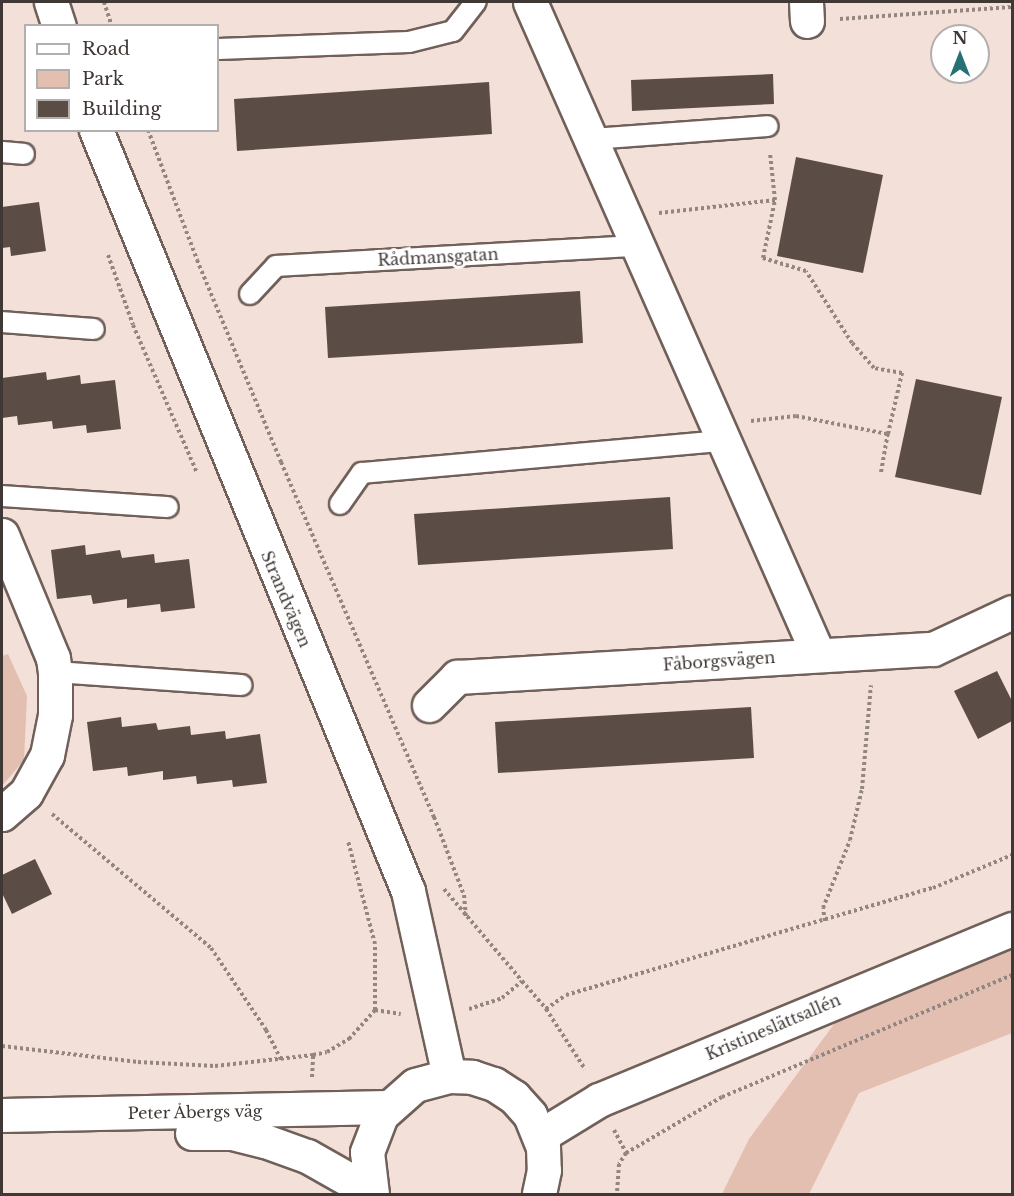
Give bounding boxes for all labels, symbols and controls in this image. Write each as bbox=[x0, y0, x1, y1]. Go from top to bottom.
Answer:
legend bbox=[24, 24, 219, 132]
north arrow bbox=[930, 24, 990, 84]
text: N bbox=[952, 28, 968, 48]
text: Road bbox=[82, 38, 130, 60]
text: Park bbox=[82, 68, 124, 90]
text: Building bbox=[82, 98, 161, 120]
street label: Rådmansgatan bbox=[377, 244, 499, 270]
street label: Strandvägen bbox=[257, 548, 315, 650]
street label: Fåborgsvägen bbox=[662, 648, 776, 674]
street label: Kristineslättsallén bbox=[703, 990, 843, 1064]
street label: Peter Åbergs väg bbox=[127, 1101, 263, 1123]

